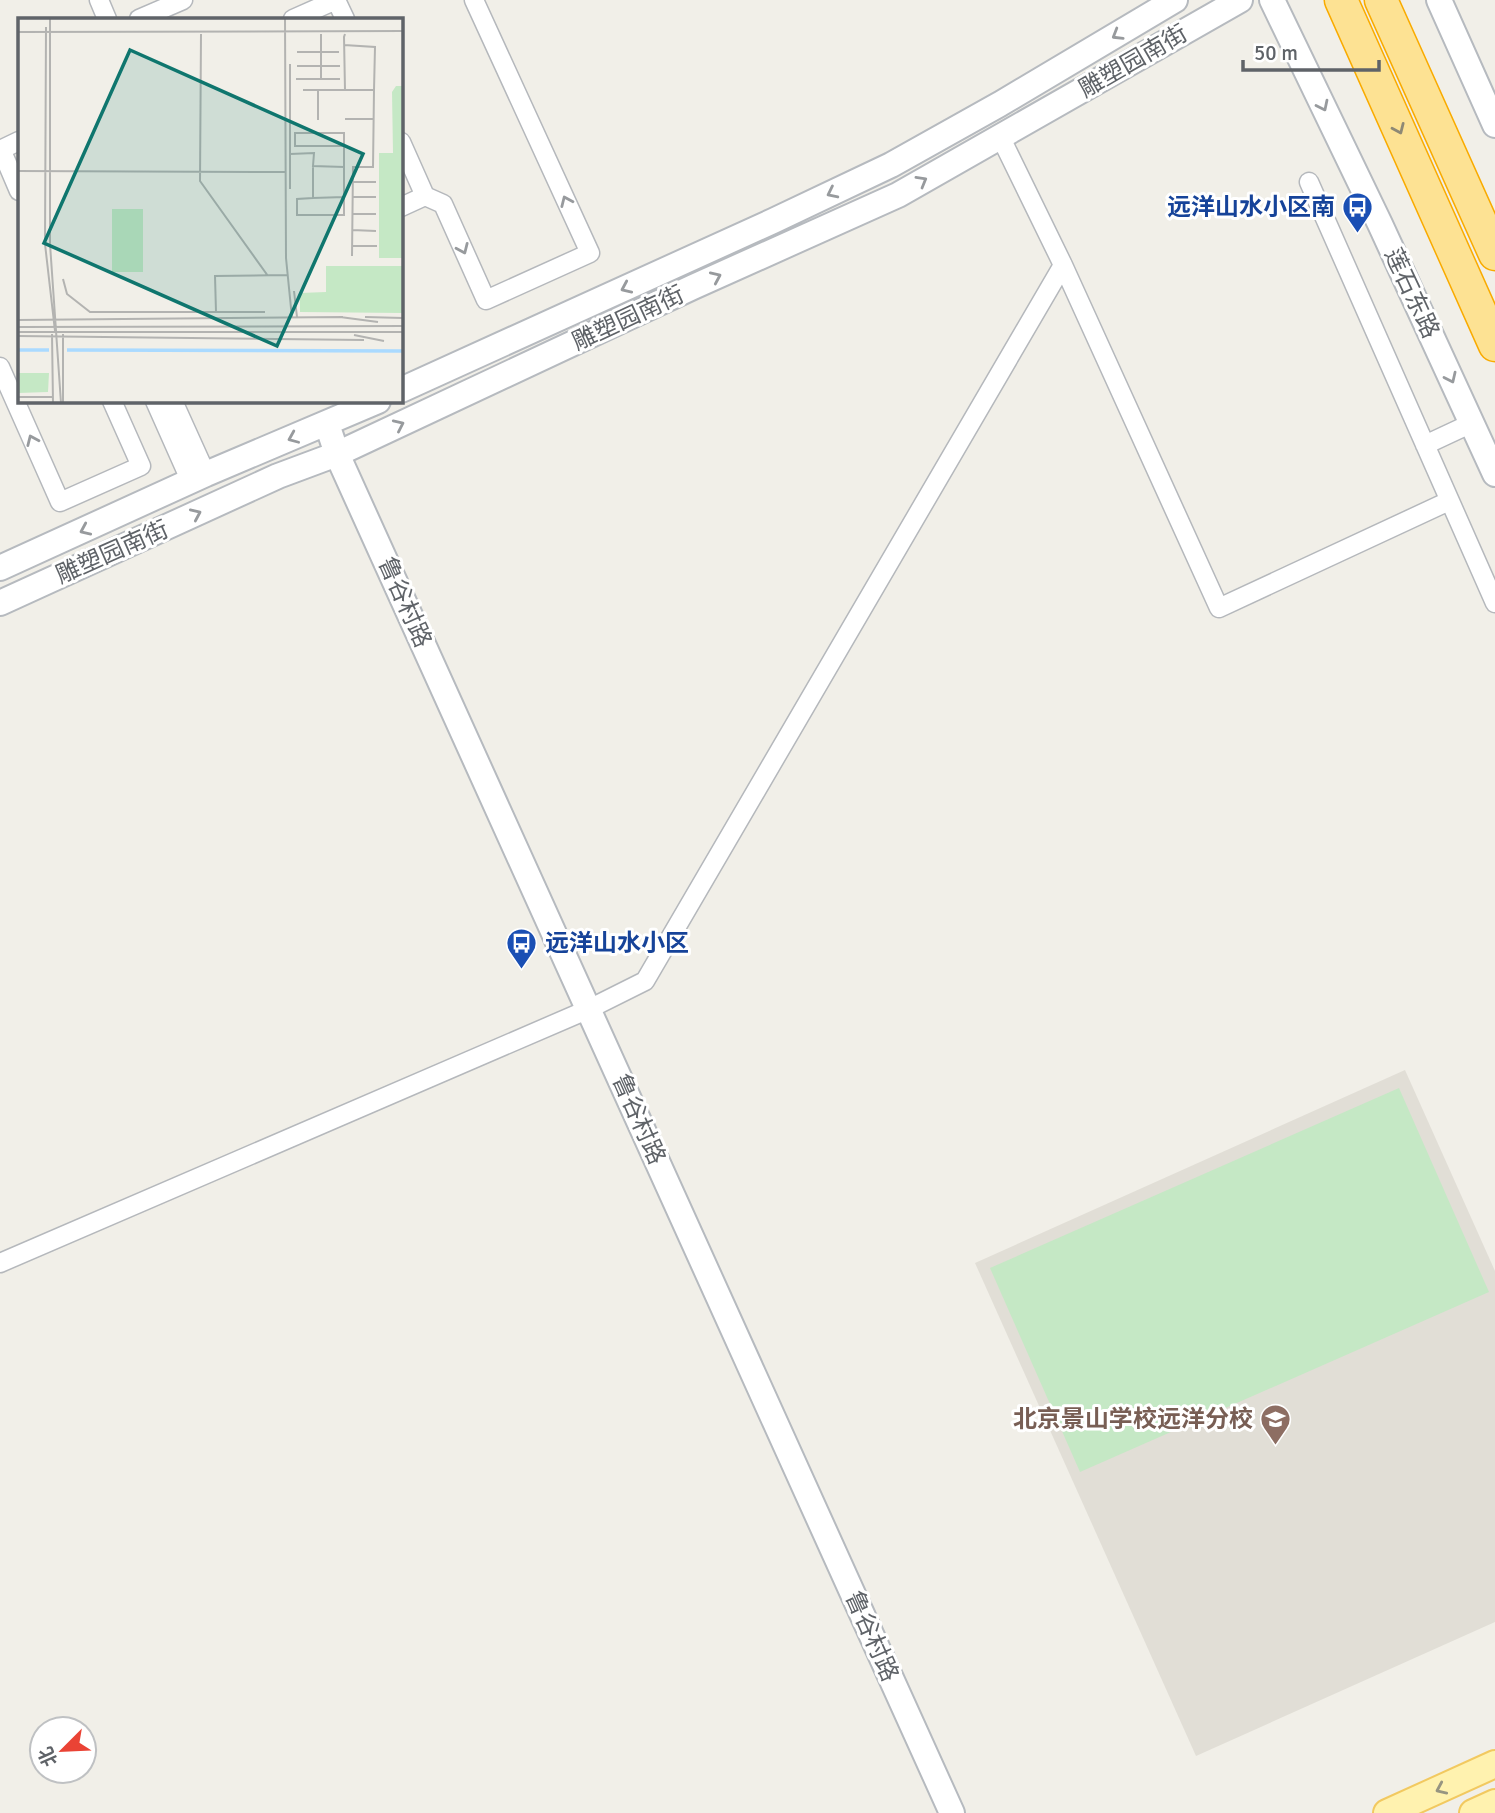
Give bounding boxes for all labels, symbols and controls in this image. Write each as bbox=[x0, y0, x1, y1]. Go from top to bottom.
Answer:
inset map bbox=[18, 18, 402, 402]
street label: 雕塑园南街 bbox=[1074, 18, 1192, 104]
one-way arrow bbox=[1111, 27, 1124, 40]
scale bar bbox=[1243, 28, 1380, 72]
text: 50 m bbox=[1254, 40, 1298, 66]
one-way arrow bbox=[1314, 99, 1328, 111]
one-way arrow bbox=[1391, 122, 1405, 135]
one-way arrow bbox=[915, 176, 928, 189]
one-way arrow bbox=[827, 185, 839, 199]
bus stop icon: 远洋山水小区南 bbox=[1341, 190, 1375, 234]
place label: 远洋山水小区南 bbox=[1167, 192, 1335, 222]
one-way arrow bbox=[560, 196, 574, 208]
one-way arrow bbox=[455, 242, 469, 254]
street label: 莲石东路 bbox=[1378, 243, 1446, 343]
one-way arrow bbox=[709, 271, 721, 285]
street label: 雕塑园南街 bbox=[567, 279, 689, 357]
one-way arrow bbox=[621, 280, 633, 294]
one-way arrow bbox=[1443, 371, 1457, 383]
one-way arrow bbox=[392, 419, 404, 433]
one-way arrow bbox=[287, 430, 300, 444]
one-way arrow bbox=[26, 435, 40, 447]
one-way arrow bbox=[189, 508, 201, 522]
street label: 雕塑园南街 bbox=[51, 514, 173, 590]
one-way arrow bbox=[79, 522, 92, 536]
street label: 鲁谷村路 bbox=[372, 552, 438, 652]
bus stop icon: 远洋山水小区 bbox=[505, 926, 539, 970]
place label: 远洋山水小区 bbox=[545, 928, 689, 958]
street label: 鲁谷村路 bbox=[606, 1069, 672, 1169]
school or university icon: 北京景山学校远洋分校 bbox=[1259, 1402, 1293, 1446]
place label: 北京景山学校远洋分校 bbox=[1013, 1404, 1253, 1434]
street label: 鲁谷村路 bbox=[839, 1586, 905, 1686]
north arrow bbox=[28, 1715, 98, 1785]
text: 北 bbox=[34, 1743, 63, 1770]
one-way arrow bbox=[1436, 1781, 1448, 1795]

